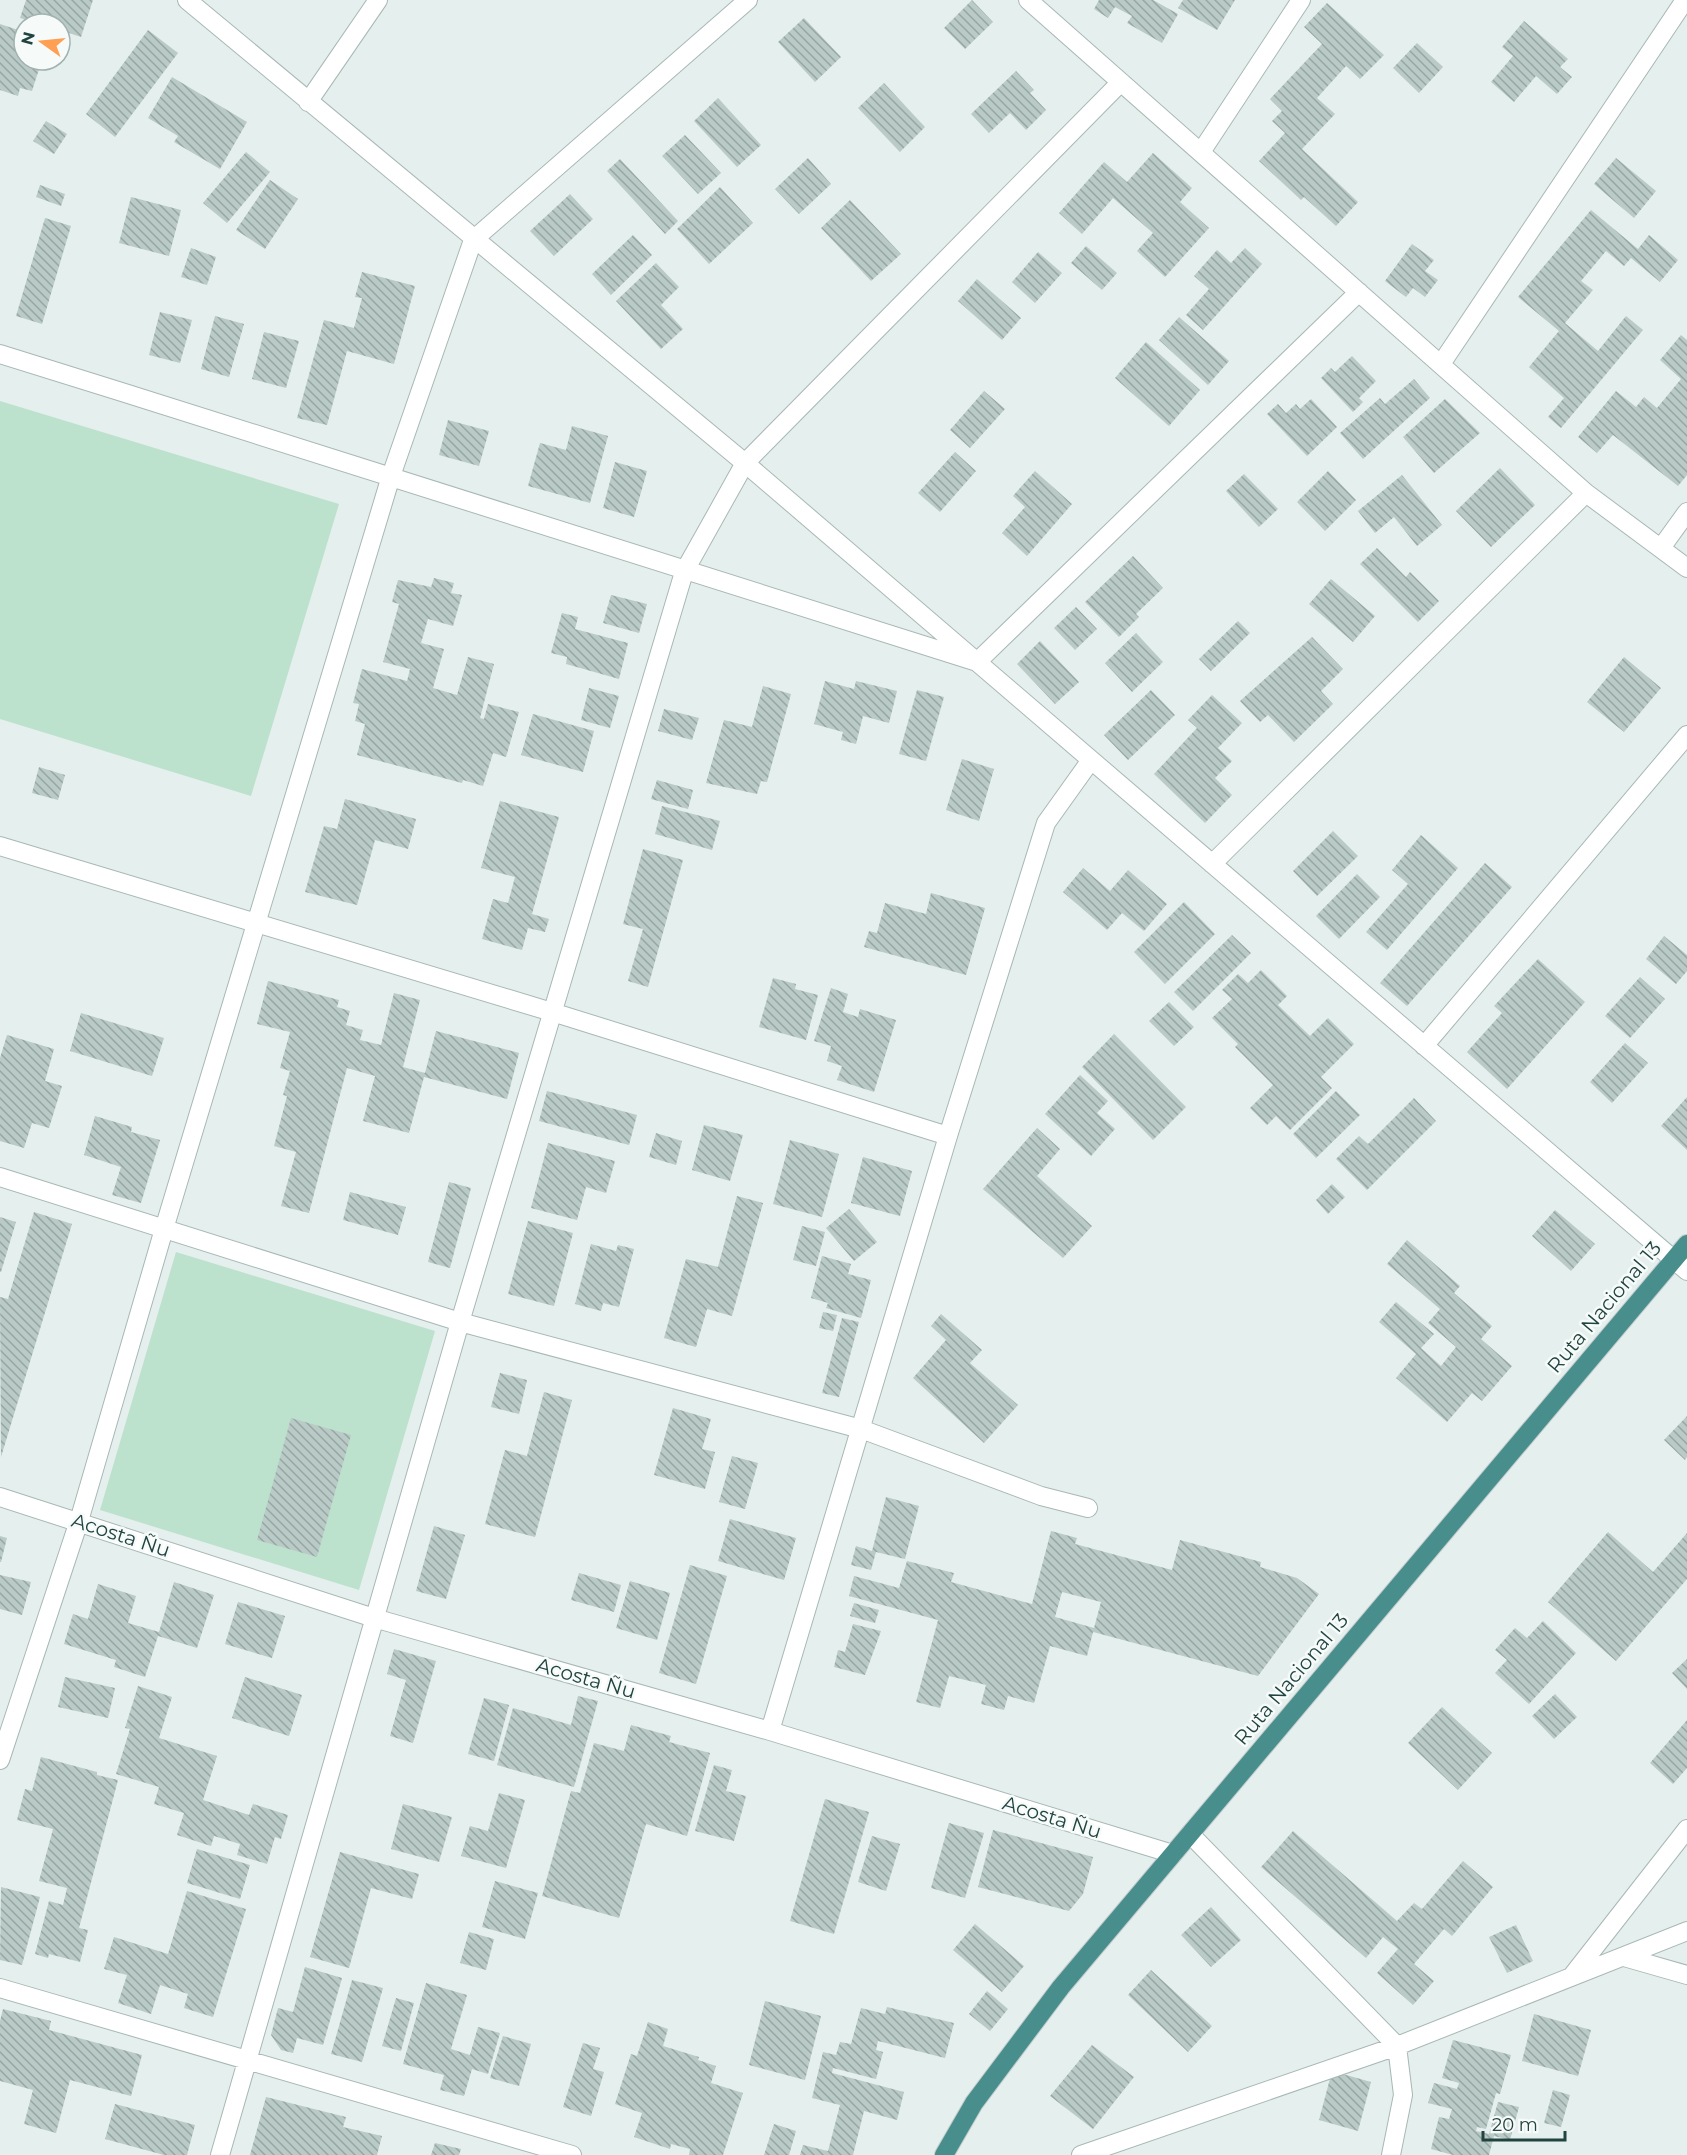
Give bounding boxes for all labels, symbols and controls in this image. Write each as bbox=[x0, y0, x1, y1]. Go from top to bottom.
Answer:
north arrow bbox=[12, 12, 72, 72]
text: N bbox=[17, 30, 39, 47]
street label: Ruta Nacional 13 bbox=[1542, 1236, 1666, 1378]
street label: Acosta Ñu bbox=[69, 1508, 173, 1562]
street label: Ruta Nacional 13 bbox=[1229, 1608, 1353, 1750]
street label: Acosta Ñu bbox=[534, 1652, 638, 1704]
street label: Acosta Ñu bbox=[1000, 1791, 1104, 1843]
scale bar bbox=[1483, 2104, 1566, 2142]
text: 20 m bbox=[1492, 2114, 1538, 2136]

